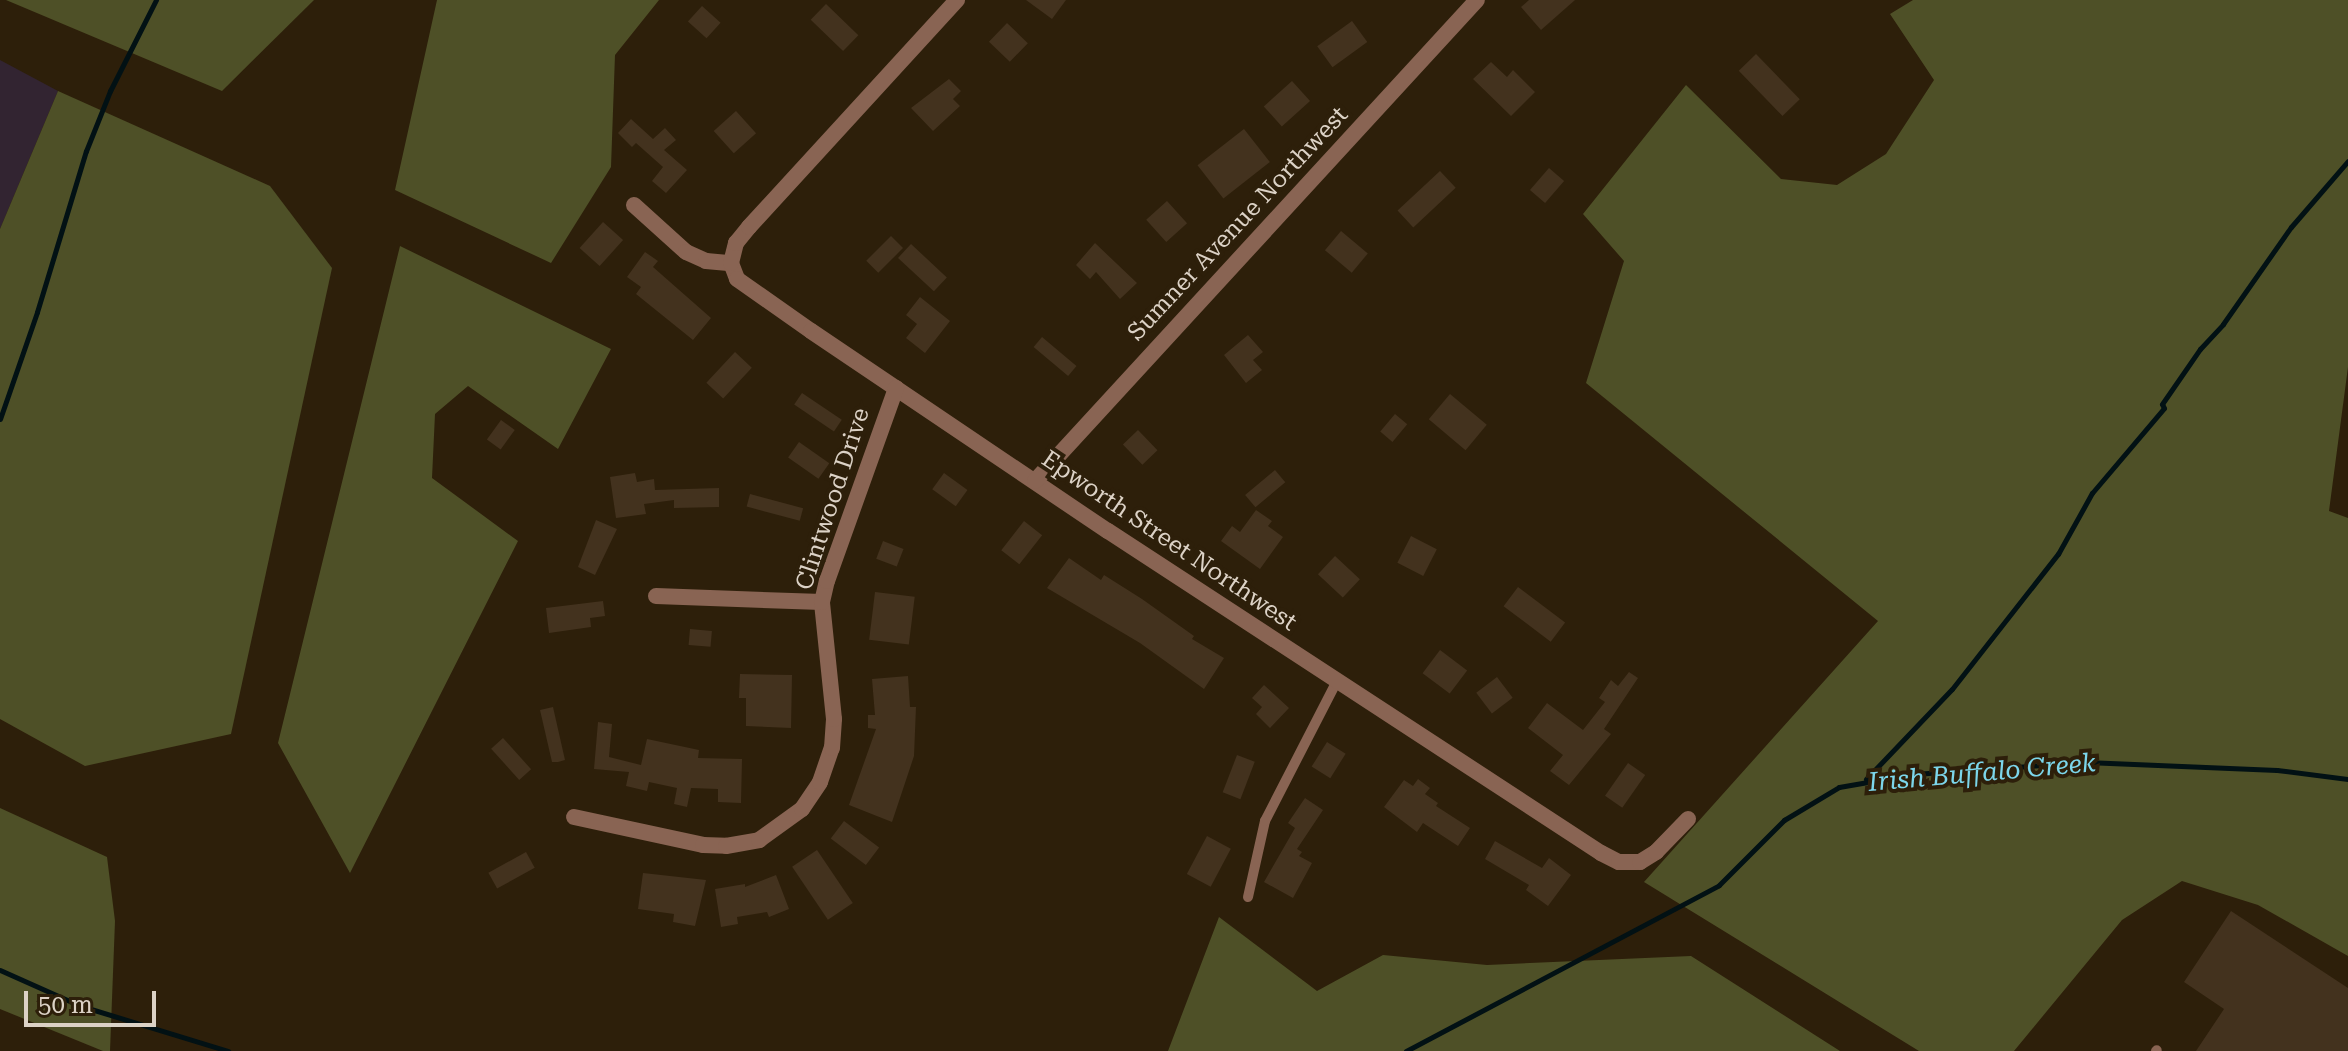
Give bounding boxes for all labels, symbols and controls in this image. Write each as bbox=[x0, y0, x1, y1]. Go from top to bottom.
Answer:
street label: Sumner Avenue Northwest bbox=[1122, 101, 1354, 347]
street label: Clintwood Drive bbox=[790, 404, 876, 594]
street label: Epworth Street Northwest bbox=[1036, 445, 1302, 637]
water label: Irish Buffalo Creek bbox=[1867, 748, 2097, 798]
scale bar bbox=[28, 975, 160, 1025]
text: 50 m bbox=[38, 991, 93, 1019]

